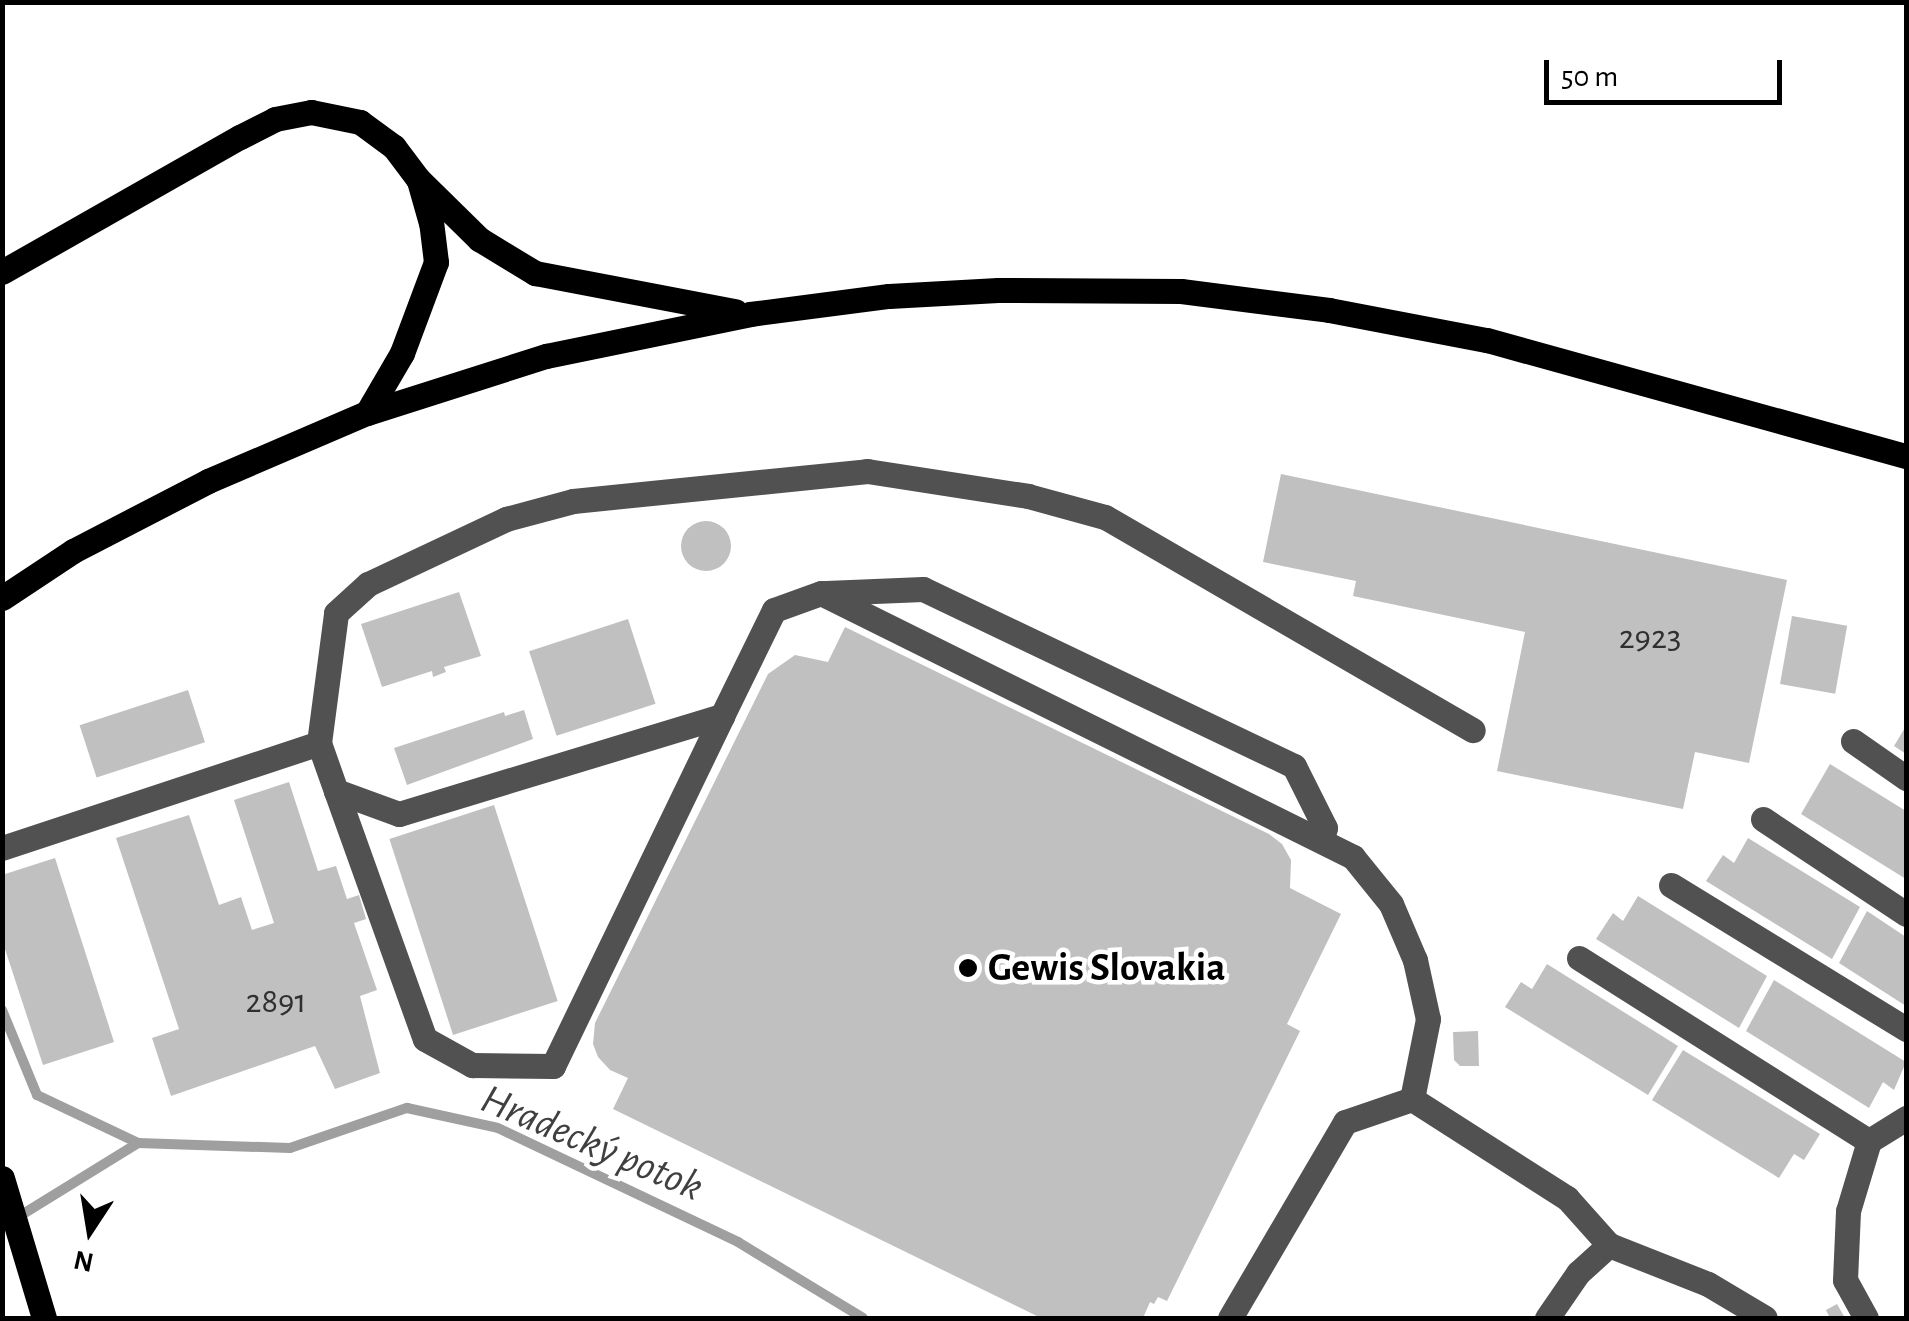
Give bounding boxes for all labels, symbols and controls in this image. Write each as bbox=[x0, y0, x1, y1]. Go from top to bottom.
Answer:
scale bar bbox=[1549, 40, 1786, 102]
text: 50 m bbox=[1561, 62, 1618, 92]
house number: 2923 bbox=[1619, 617, 1681, 659]
place label: Gewis Slovakia bbox=[988, 944, 1225, 992]
marker: Gewis Slovakia bbox=[957, 957, 979, 979]
house number: 2891 bbox=[245, 981, 307, 1023]
water label: Hradecký potok bbox=[474, 1074, 710, 1212]
north arrow bbox=[40, 1181, 140, 1281]
text: N bbox=[71, 1245, 96, 1276]

